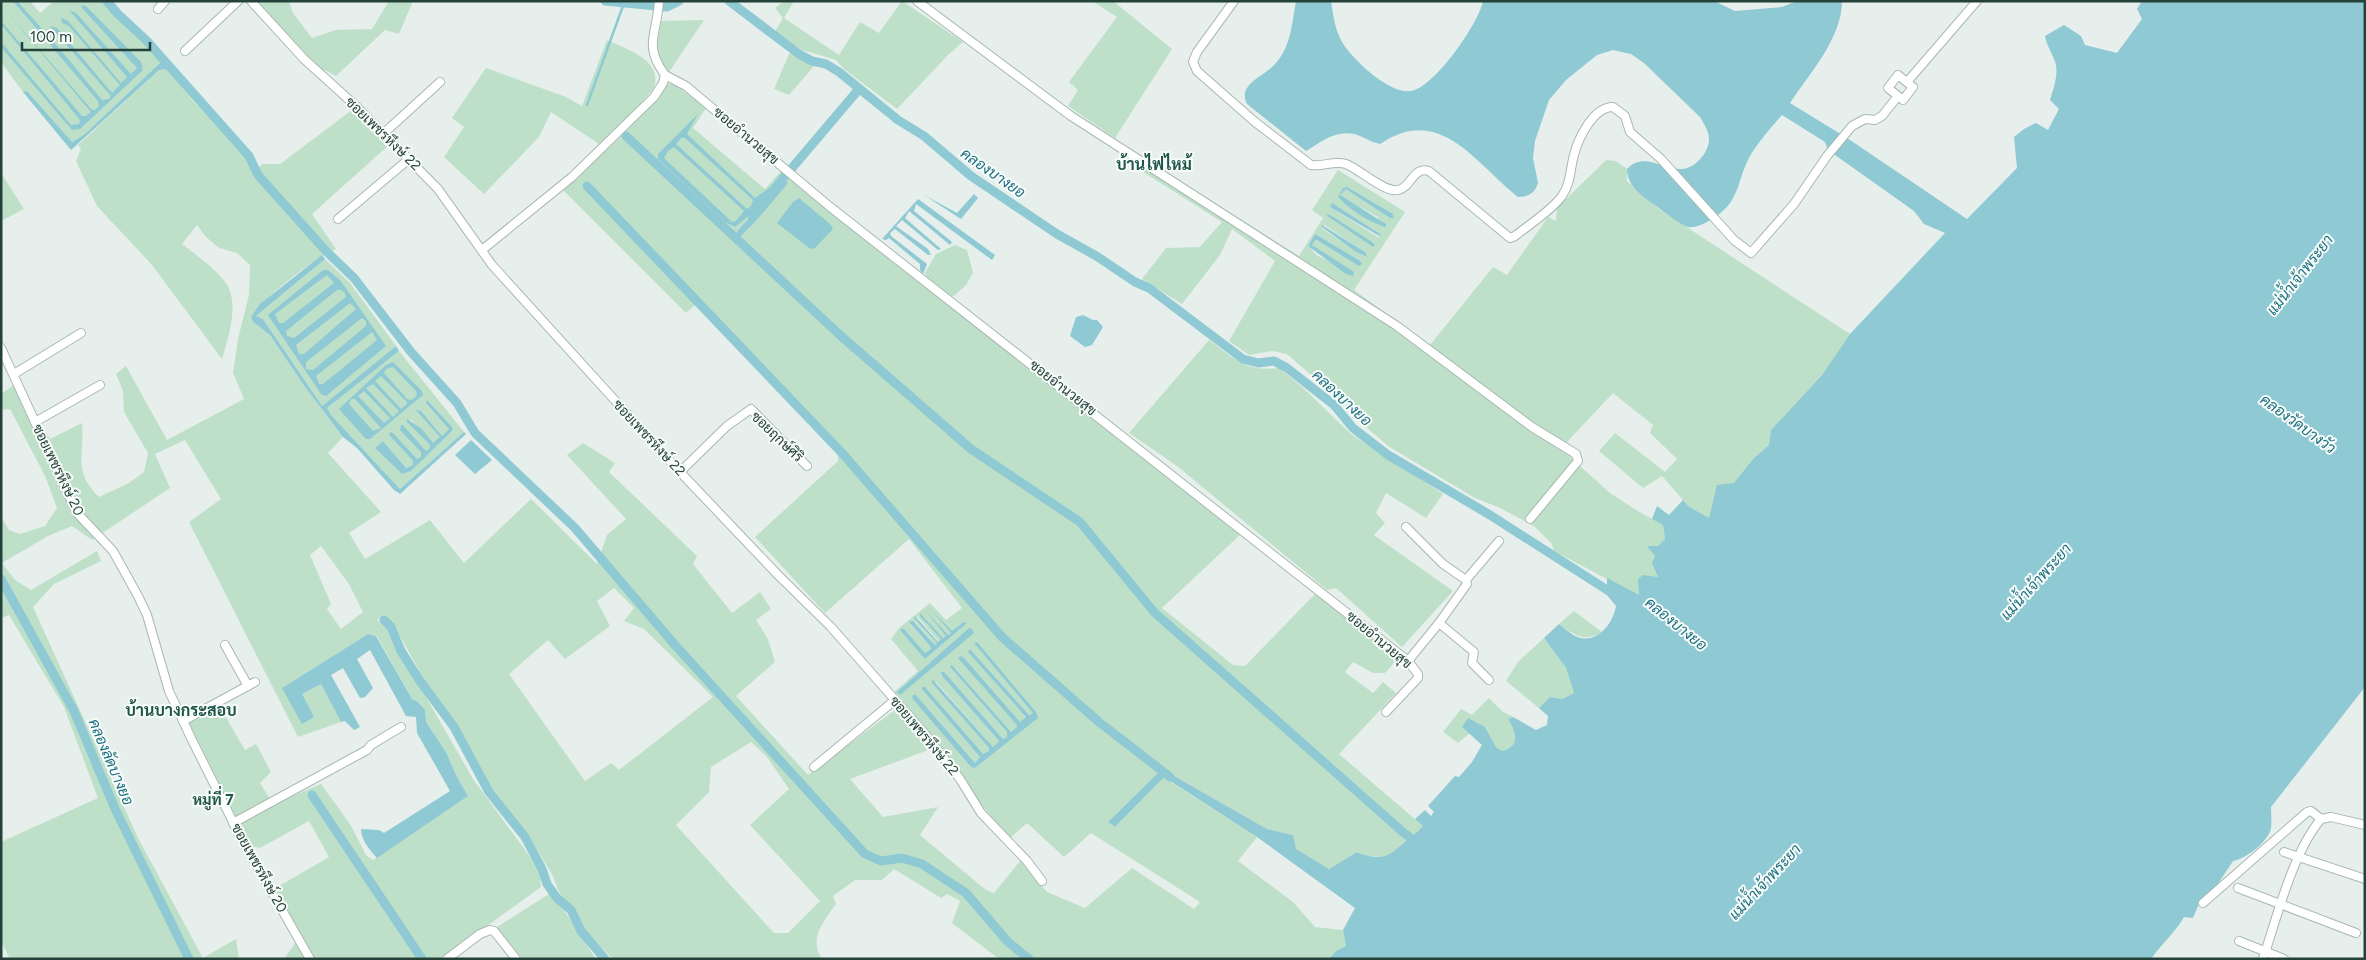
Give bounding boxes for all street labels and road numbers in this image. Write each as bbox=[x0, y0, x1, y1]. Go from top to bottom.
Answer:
street label: ซอยเพชรหึงษ์ 22 bbox=[342, 93, 425, 174]
street label: ซอยอำนวยสุข bbox=[709, 104, 782, 169]
street label: ซอยอำนวยสุข bbox=[1025, 357, 1100, 420]
street label: ซอยเพชรหึงษ์ 22 bbox=[609, 396, 689, 480]
street label: ซอยฤกษ์ศิริ bbox=[747, 407, 807, 466]
street label: ซอยเพชรหึงษ์ 20 bbox=[29, 421, 88, 518]
street label: ซอยอำนวยสุข bbox=[1342, 608, 1415, 673]
street label: ซอยเพชรหึงษ์ 22 bbox=[886, 692, 963, 779]
street label: ซอยเพชรหึงษ์ 20 bbox=[227, 820, 291, 916]

